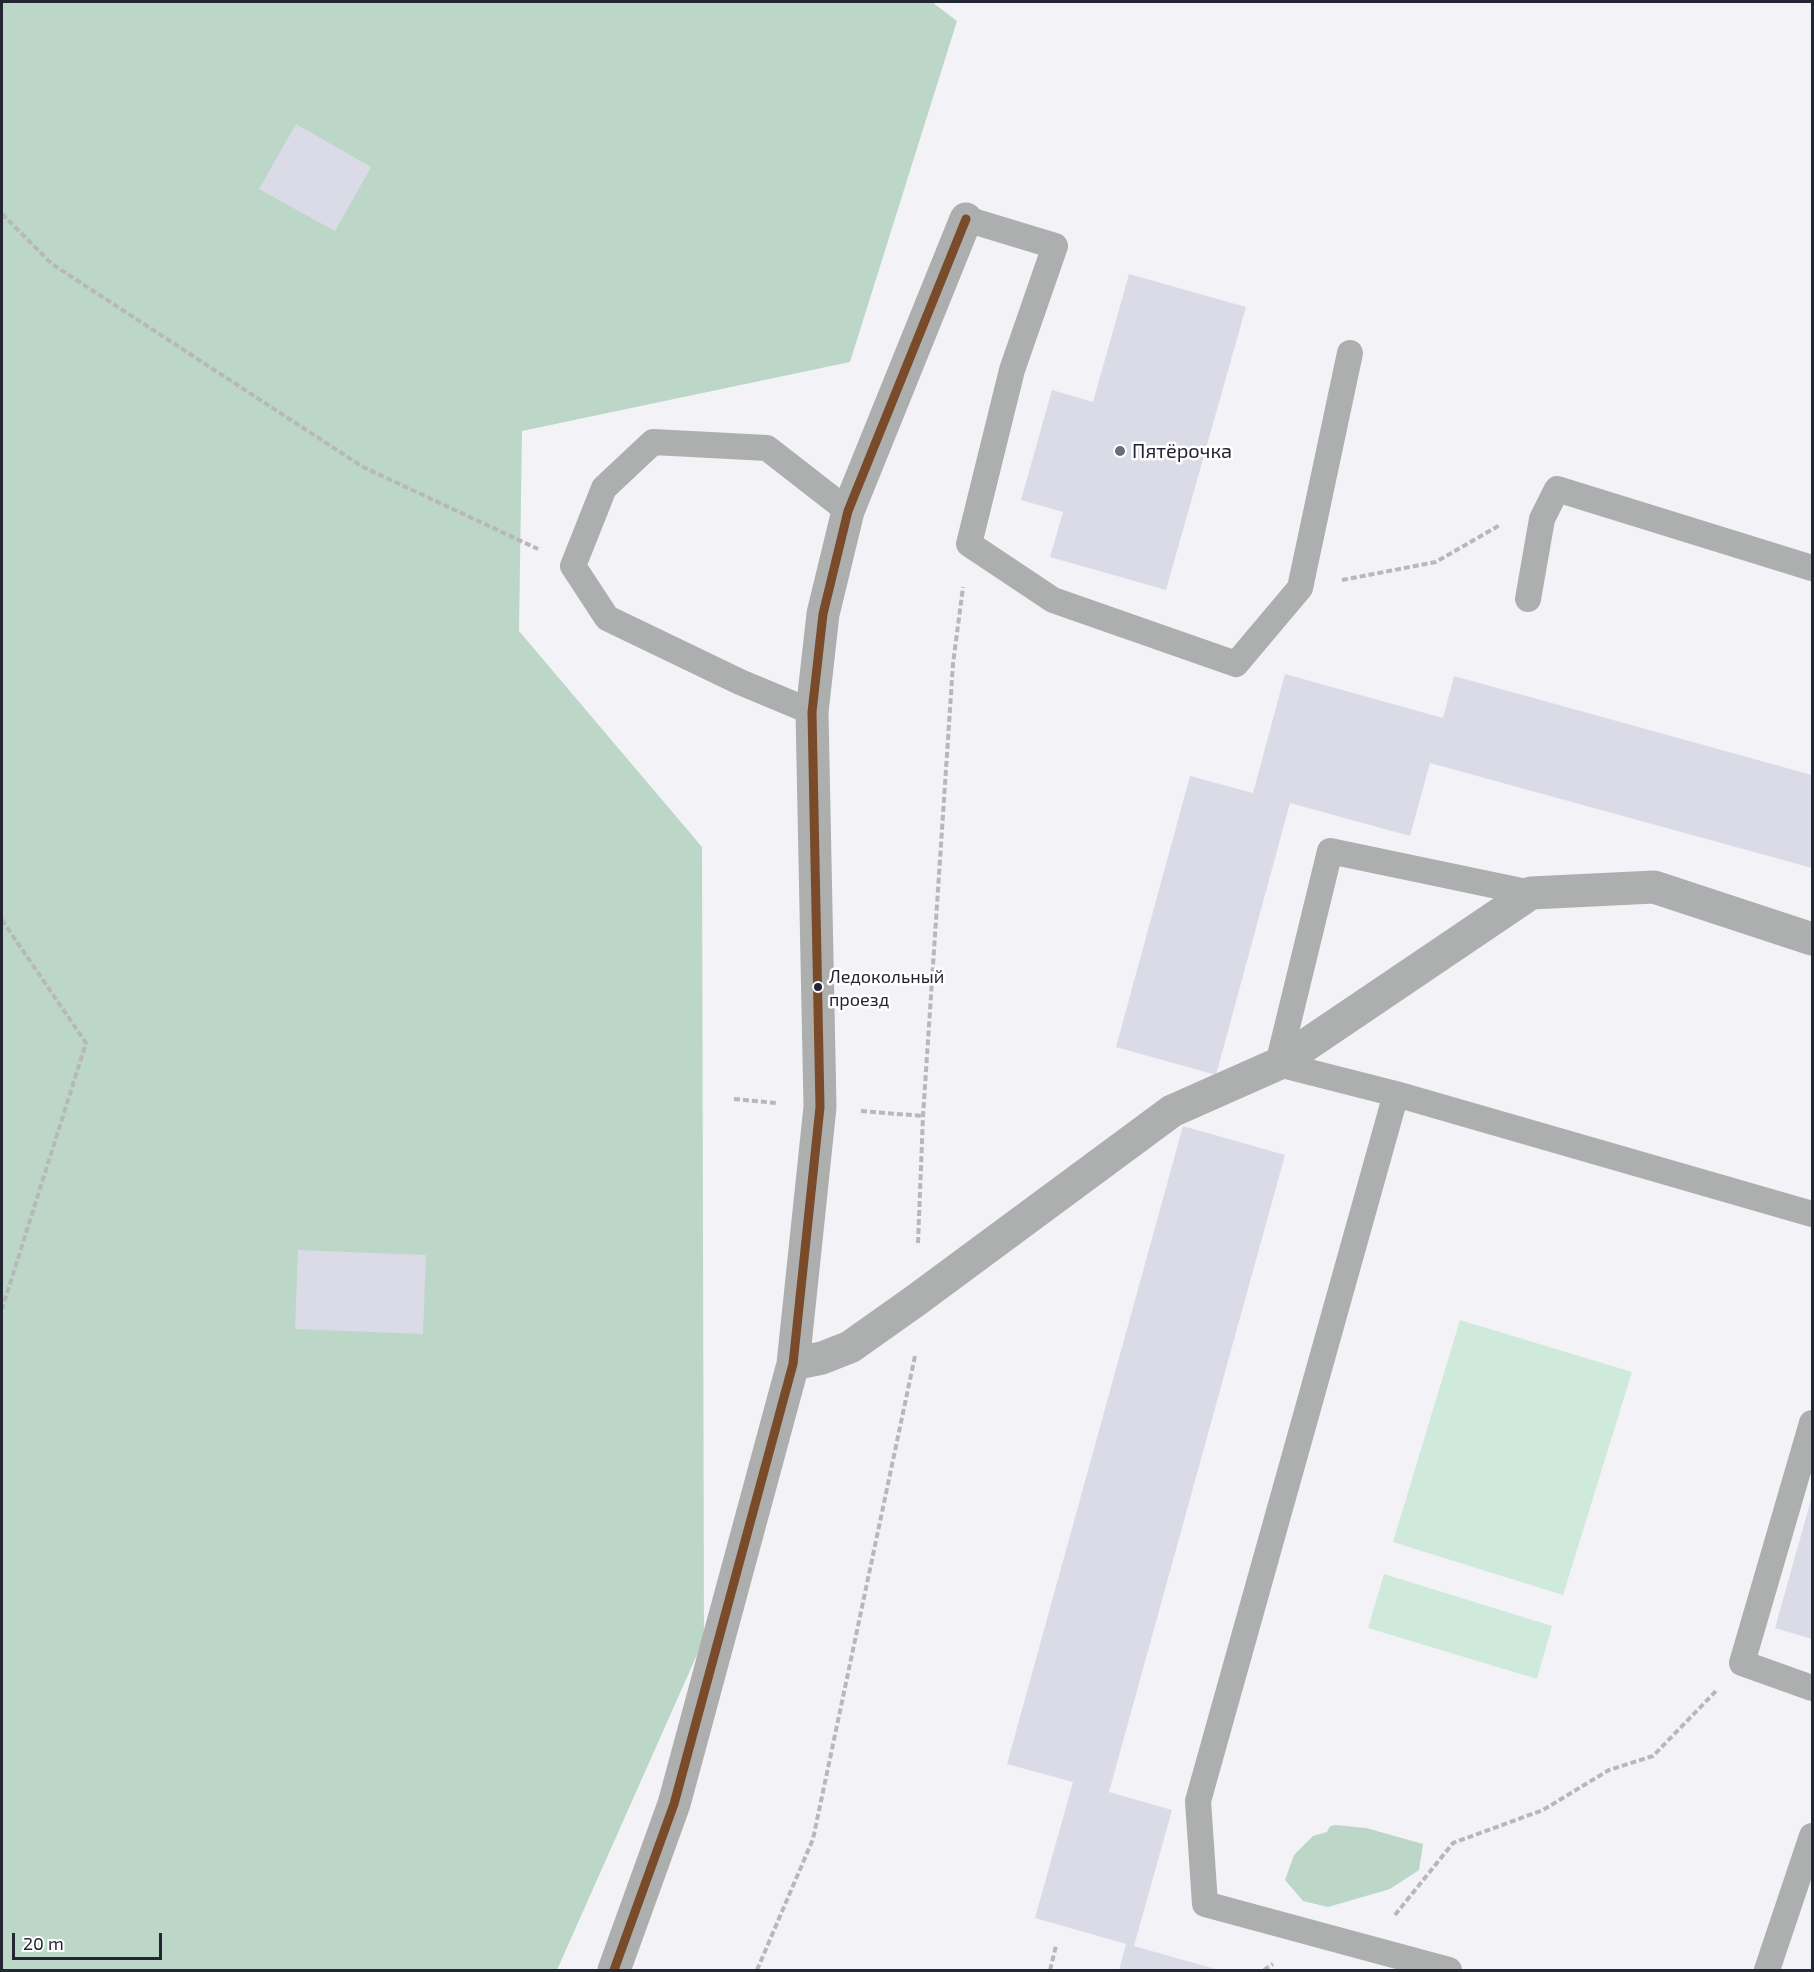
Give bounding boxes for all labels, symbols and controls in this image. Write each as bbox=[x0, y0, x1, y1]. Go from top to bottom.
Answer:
place label: Пятёрочка bbox=[1132, 439, 1232, 463]
marker: Пятёрочка bbox=[1113, 444, 1127, 458]
place label: Ледокольный проезд bbox=[829, 966, 944, 1008]
marker: Ледокольный проезд bbox=[812, 981, 824, 993]
scale bar bbox=[15, 1921, 165, 1959]
text: 20 m bbox=[23, 1932, 64, 1954]

